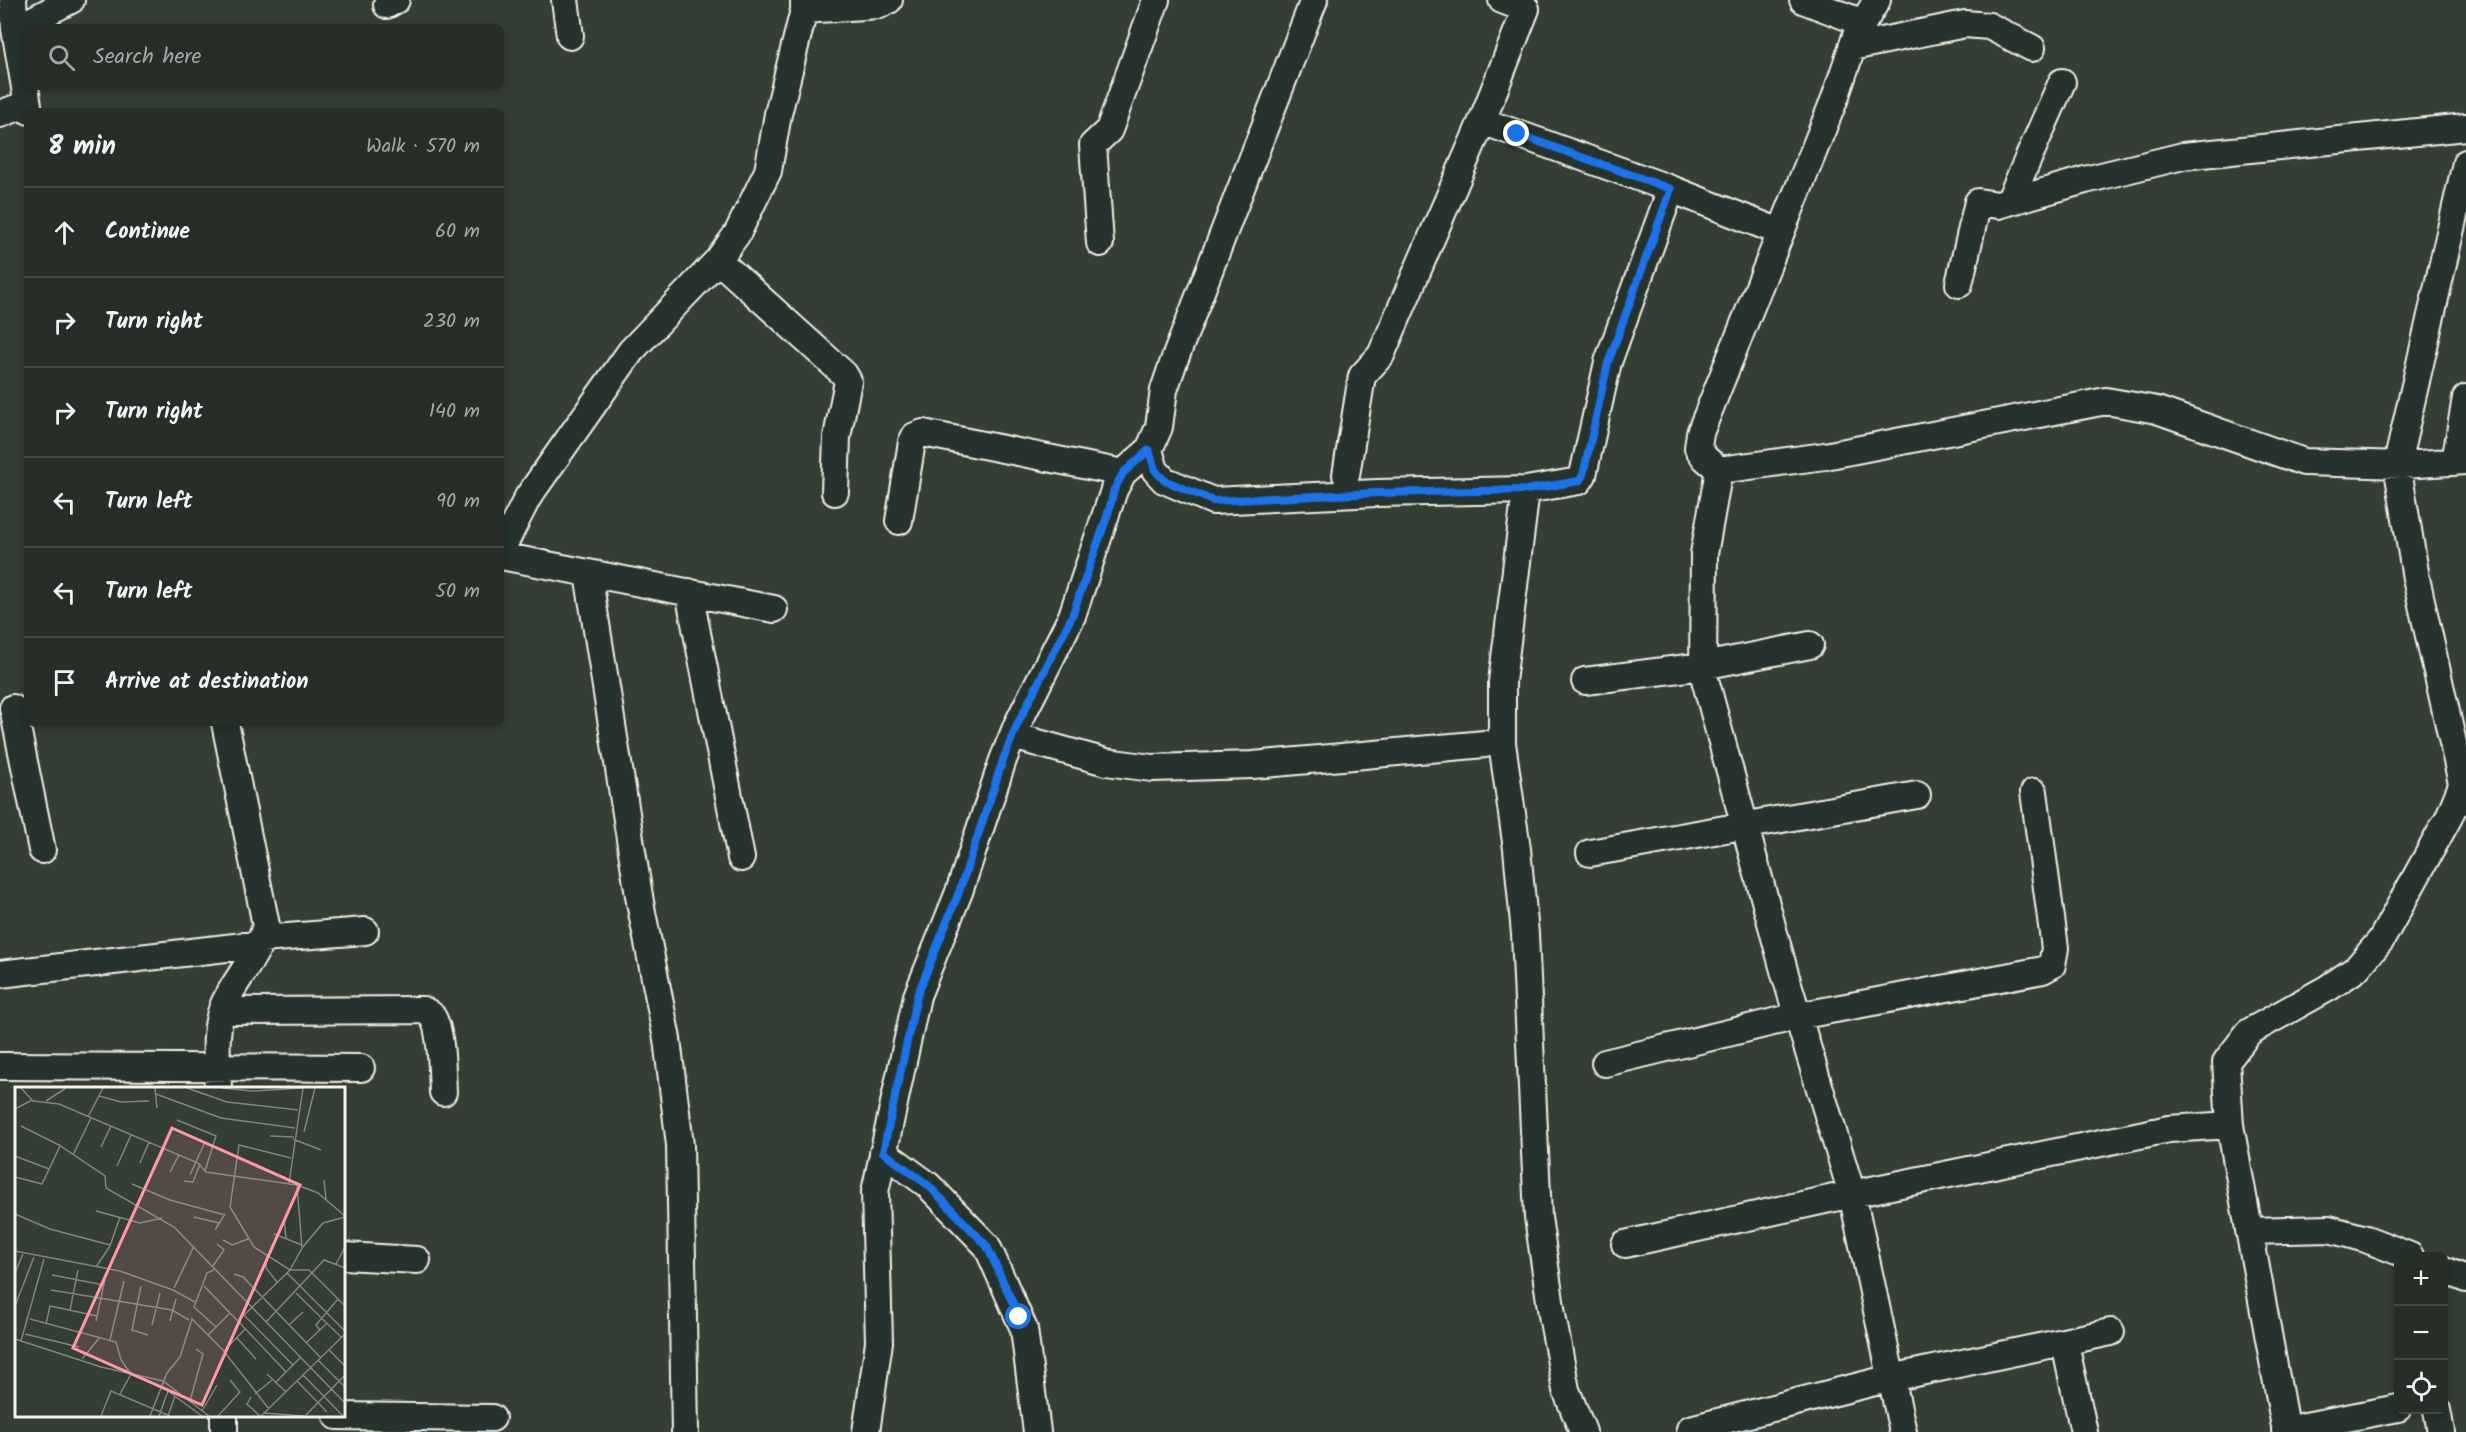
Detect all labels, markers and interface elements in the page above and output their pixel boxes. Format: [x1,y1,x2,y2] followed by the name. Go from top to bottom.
[24,24,504,90] search box
[93,40,201,75] text: Search here
[45,41,78,74] icon: search
[1503,120,1529,146] route end
[48,126,116,168] text: 8 min
[366,131,480,163] text: Walk · 570 m
[105,215,190,250] text: Continue
[48,216,81,249] icon: ahead
[435,216,480,248] text: 60 m
[105,305,203,340] text: Turn right
[48,306,81,339] icon: right
[423,306,480,338] text: 230 m
[105,395,203,430] text: Turn right
[48,396,81,429] icon: right
[429,396,480,428] text: 140 m
[105,485,192,520] text: Turn left
[48,486,81,519] icon: left
[436,486,480,518] text: 90 m
[105,575,192,610] text: Turn left
[48,576,81,609] icon: left
[435,576,480,608] text: 50 m
[105,665,308,700] text: Arrive at destination
[48,666,81,699] icon: arrive
[15,1087,345,1417] inset map
[2394,1252,2448,1414] map controls
[2394,1252,2448,1306] button: +
[1005,1303,1031,1329] route start
[2394,1306,2448,1360] button: −
[2394,1360,2448,1414] button: locate

